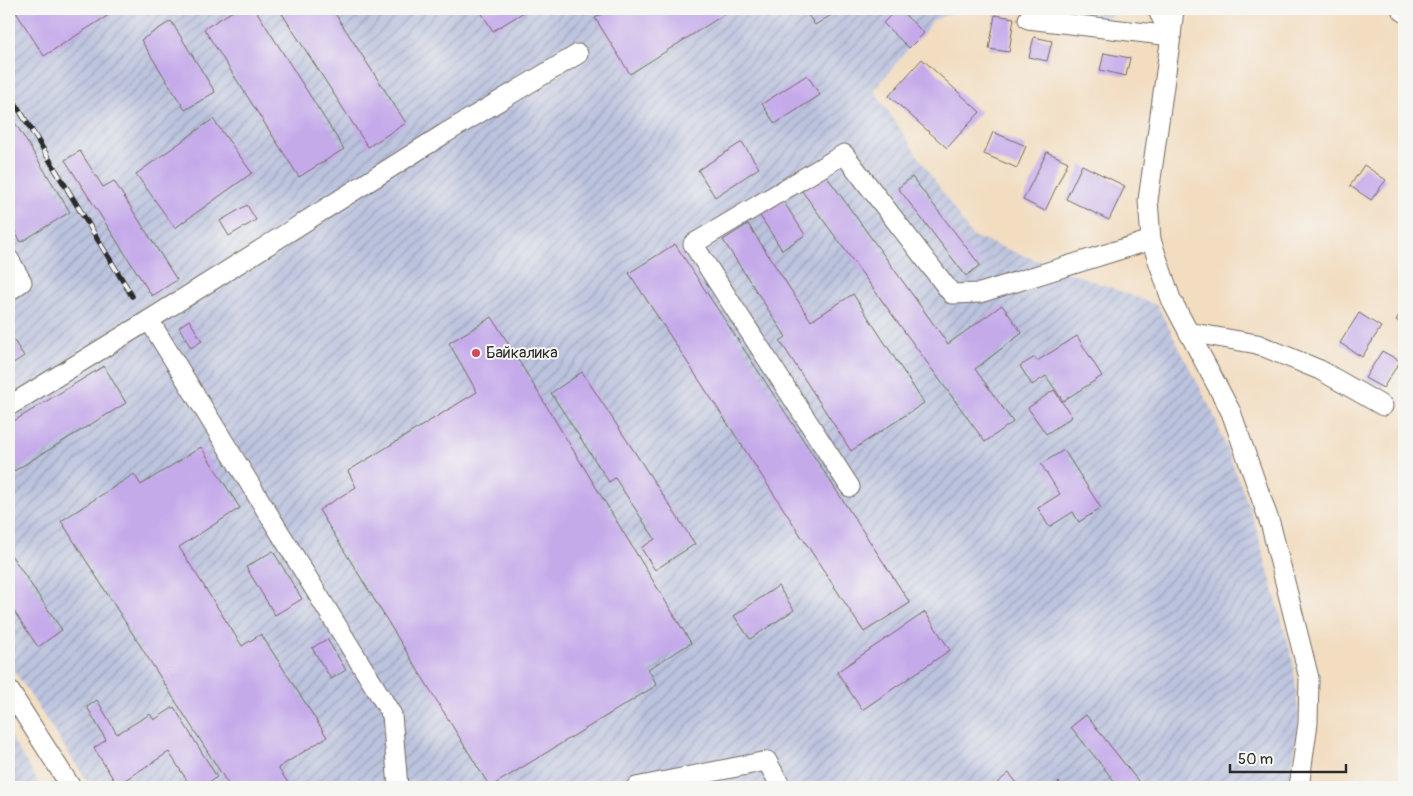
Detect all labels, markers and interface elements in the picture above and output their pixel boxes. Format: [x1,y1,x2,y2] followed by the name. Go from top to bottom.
[486,343,558,363] place label: Байкалика
[470,347,482,359] marker: Байкалика
[1230,741,1347,773] scale bar
[1238,750,1273,769] text: 50 m

